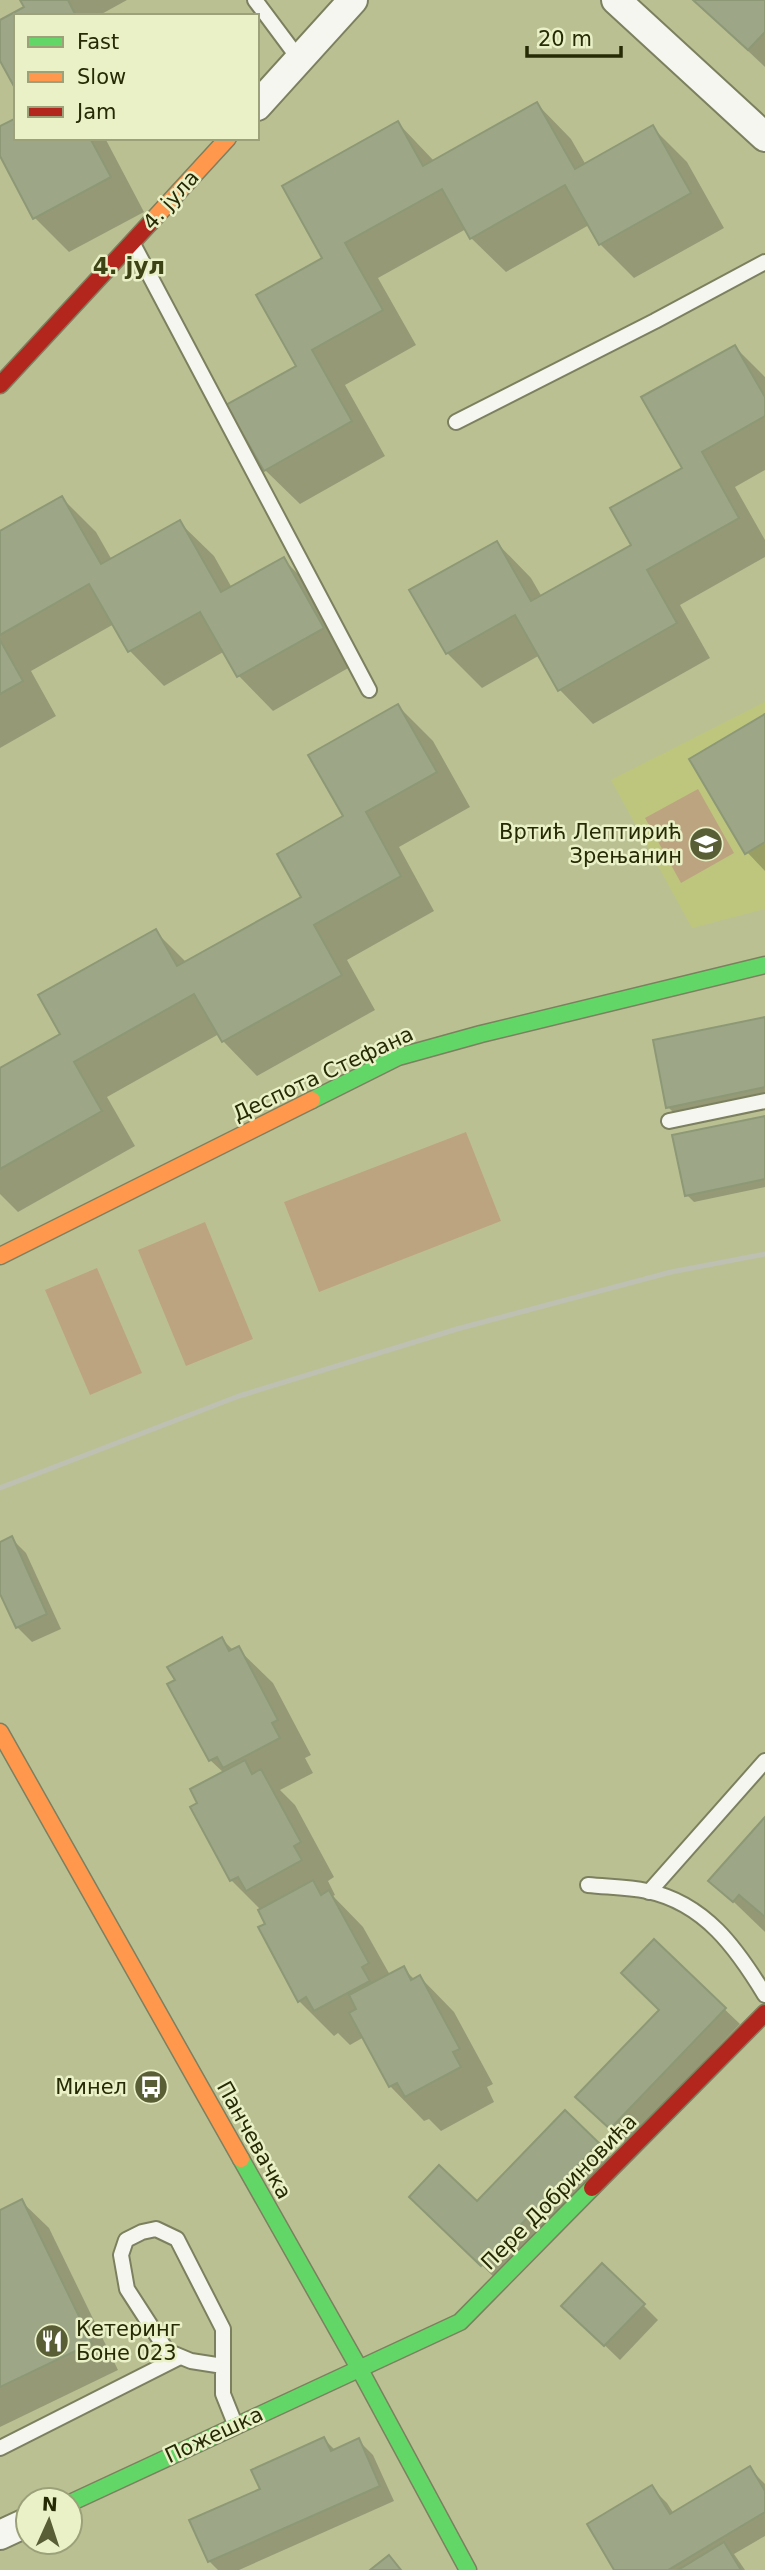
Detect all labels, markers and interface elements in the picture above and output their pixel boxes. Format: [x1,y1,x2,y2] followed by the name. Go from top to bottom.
[14,14,259,140] legend
[527,14,622,58] scale bar
[538,27,592,51] text: 20 m
[77,30,119,54] text: Fast
[77,65,126,89] text: Slow
[75,100,117,124] text: Jam
[138,165,204,235] street label: 4. јула
[93,253,165,279] district label: 4. јул
[499,820,682,868] place label: Вртић Лептирић Зрењанин
[687,825,725,863] school or university icon: Вртић Лептирић Зрењанин
[229,1022,417,1126] street label: Деспота Стефана
[132,2068,170,2106] bus stop icon: Минел
[55,2075,127,2099] place label: Минел
[212,2077,296,2203] street label: Панчевачка
[476,2109,642,2275] street label: Пере Добриновића
[76,2317,181,2365] place label: Кетеринг Боне 023
[33,2322,71,2360] restaurant icon: Кетеринг Боне 023
[161,2402,267,2468] street label: Пожешка
[14,2486,84,2556] north arrow
[41,2493,58,2515] text: N

